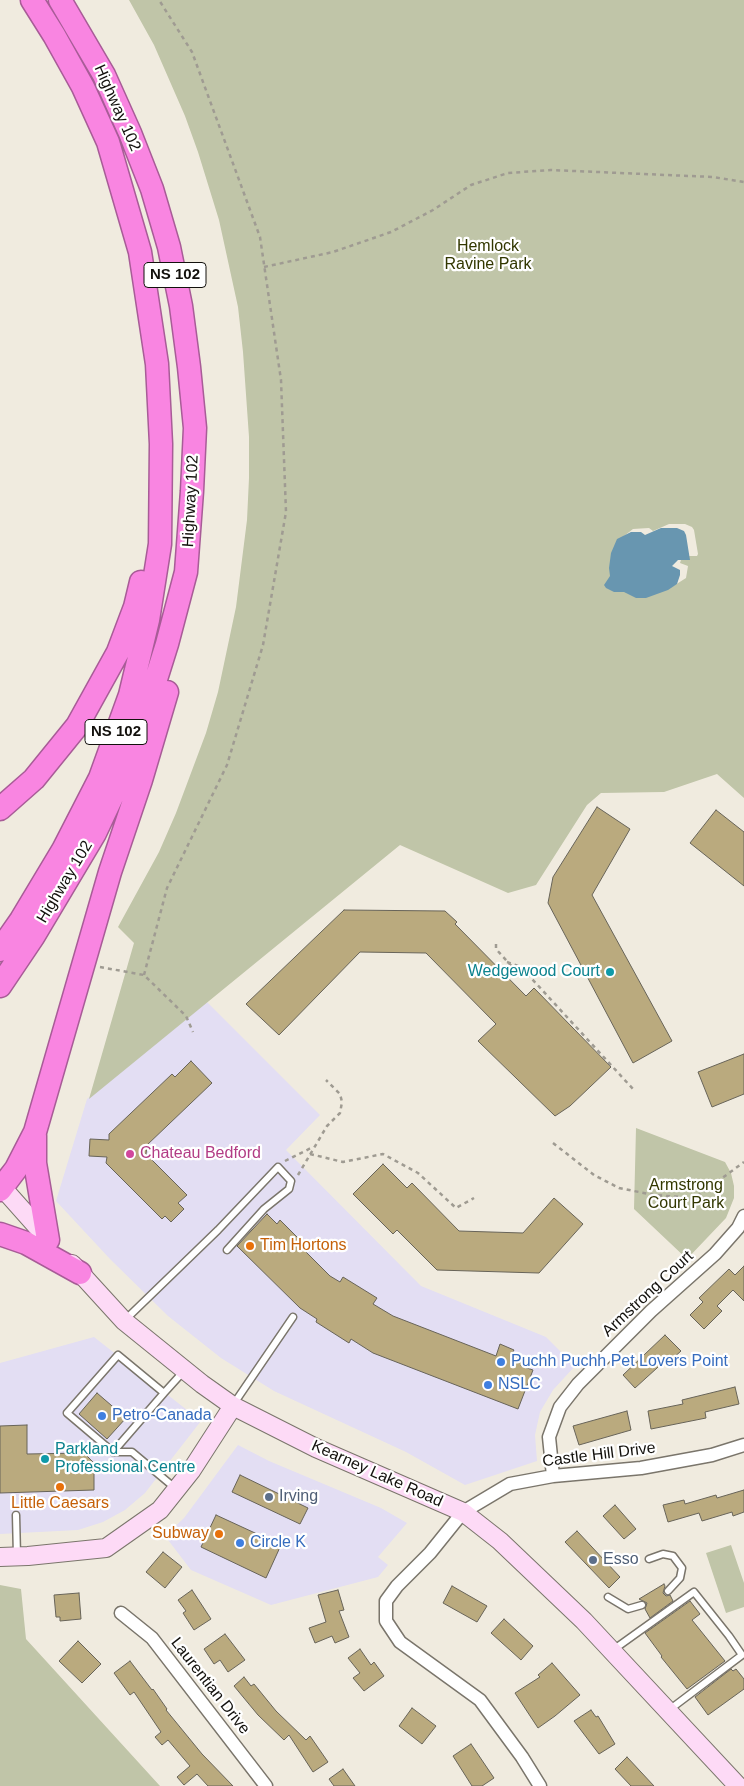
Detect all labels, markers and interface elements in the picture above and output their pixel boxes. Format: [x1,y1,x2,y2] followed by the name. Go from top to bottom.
[89,62,145,154] street label: Highway 102
[444,237,532,275] park label: Hemlock Ravine Park
[144,262,206,288] road number: NS 102
[179,454,203,548] street label: Highway 102
[85,720,147,744] road number: NS 102
[33,837,97,927] street label: Highway 102
[468,962,600,982] place label: Wedgewood Court
[604,966,616,978] marker: Wedgewood Court
[140,1144,261,1164] place label: Chateau Bedford
[124,1148,136,1160] marker: Chateau Bedford
[648,1176,724,1214] park label: Armstrong Court Park
[260,1236,347,1256] place label: Tim Hortons
[244,1240,256,1252] marker: Tim Hortons
[599,1247,697,1341] street label: Armstrong Court
[511,1352,728,1372] place label: Puchh Puchh Pet Lovers Point
[495,1356,507,1368] marker: Puchh Puchh Pet Lovers Point
[498,1375,541,1395] place label: NSLC
[482,1379,494,1391] marker: NSLC
[112,1406,212,1426] place label: Petro-Canada
[96,1410,108,1422] marker: Petro-Canada
[308,1436,446,1512] street label: Kearney Lake Road
[541,1439,657,1471] street label: Castle Hill Drive
[55,1440,196,1478] place label: Parkland Professional Centre
[39,1453,51,1465] marker: Parkland Professional Centre
[54,1481,66,1493] marker: Little Caesars
[279,1487,318,1507] place label: Irving
[263,1491,275,1503] marker: Irving
[11,1494,109,1514] place label: Little Caesars
[152,1524,209,1544] place label: Subway
[213,1528,225,1540] marker: Subway
[250,1533,306,1553] place label: Circle K
[234,1537,246,1549] marker: Circle K
[603,1550,639,1570] place label: Esso
[587,1554,599,1566] marker: Esso
[166,1634,254,1738] street label: Laurentian Drive

